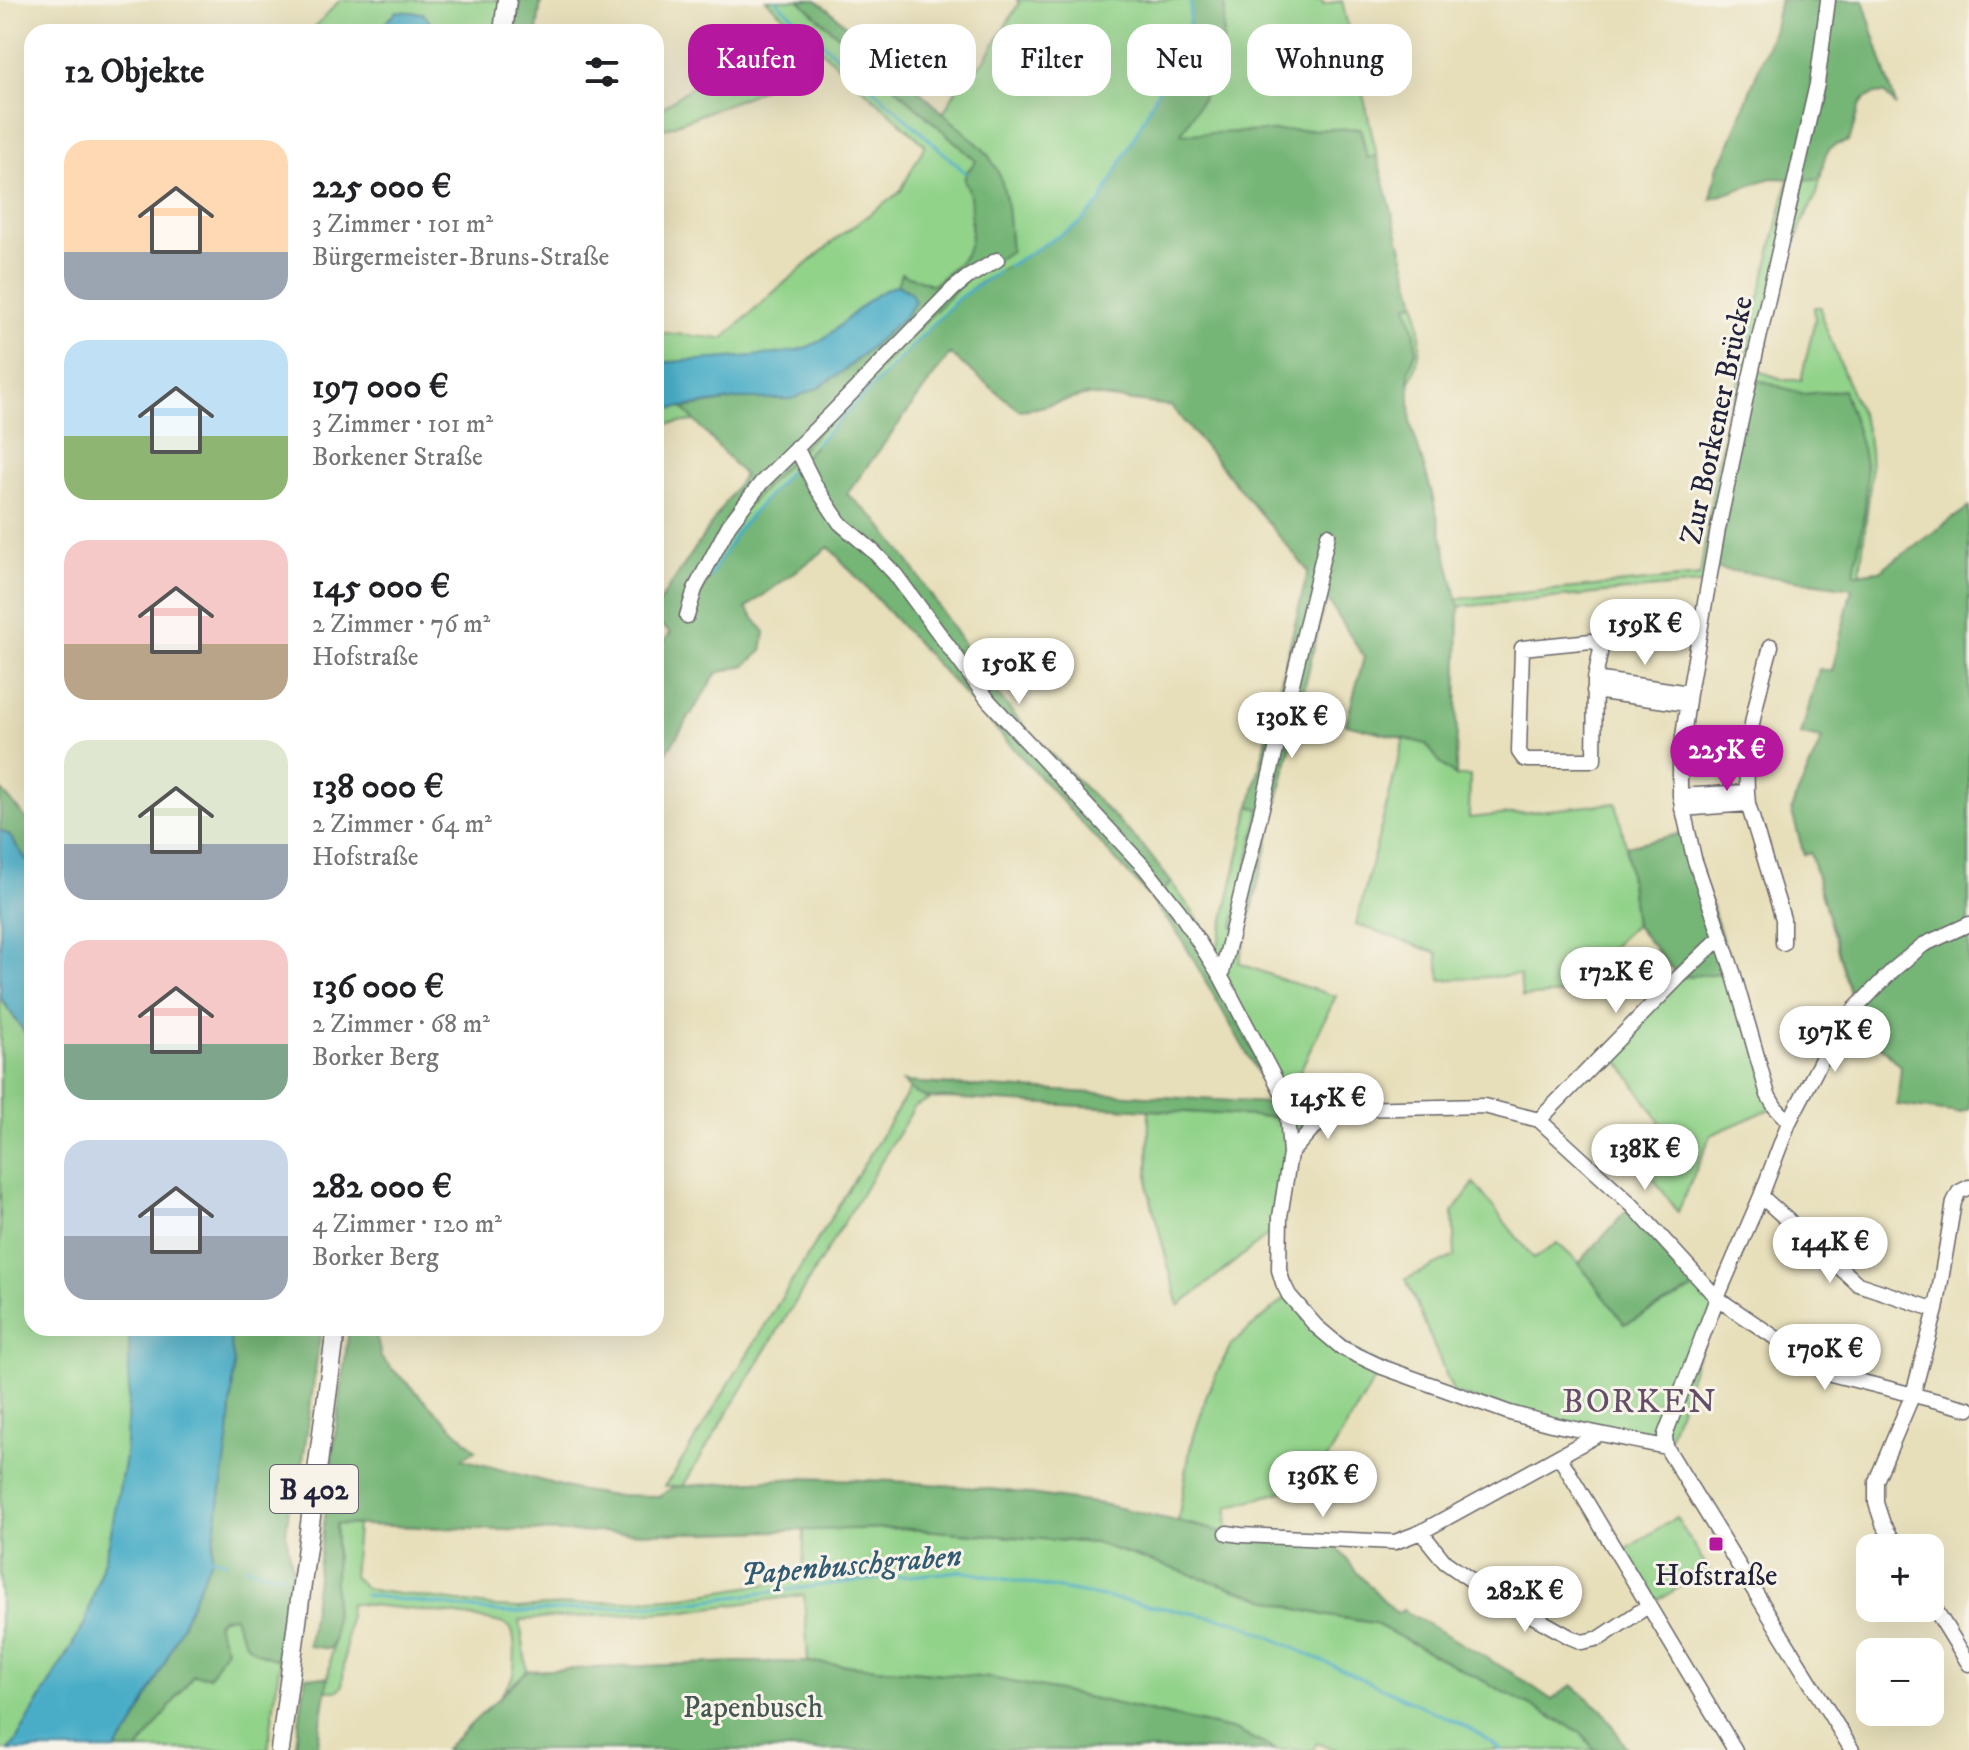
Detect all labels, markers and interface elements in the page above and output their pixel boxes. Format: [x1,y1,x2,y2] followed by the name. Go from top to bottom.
[688,24,824,96] chip: Kaufen
[840,24,976,96] chip: Mieten
[992,24,1111,96] chip: Filter
[1127,24,1231,96] chip: Neu
[1247,24,1412,96] chip: Wohnung
[580,50,624,94] icon: filters
[64,51,204,93] text: 12 Objekte
[312,166,452,208] text: 225 000 €
[128,172,224,268] icon: home
[312,208,493,241] text: 3 Zimmer · 101 m²
[312,241,609,274] text: Bürgermeister-Bruns-Straße
[1673,293,1762,548] street label: Zur Borkener Brücke
[312,366,449,408] text: 197 000 €
[128,372,224,468] icon: home
[312,408,493,441] text: 3 Zimmer · 101 m²
[312,441,483,474] text: Borkener Straße
[312,566,450,608] text: 145 000 €
[128,572,224,668] icon: home
[1580,599,1710,667] pin: 159K €
[312,608,490,641] text: 2 Zimmer · 76 m²
[1608,608,1682,641] text: 159K €
[954,638,1084,706] pin: 150K €
[312,641,419,674] text: Hofstraße
[981,647,1057,680] text: 150K €
[1227,692,1357,760] pin: 130K €
[1256,701,1328,734] text: 130K €
[1662,725,1792,793] pin: 225K €
[1688,734,1766,767] text: 225K €
[312,766,444,808] text: 138 000 €
[128,772,224,868] icon: home
[312,808,492,841] text: 2 Zimmer · 64 m²
[312,841,419,874] text: Hofstraße
[1551,947,1681,1015] pin: 172K €
[1578,956,1654,989] text: 172K €
[312,966,444,1008] text: 136 000 €
[128,972,224,1068] icon: home
[1770,1006,1900,1074] pin: 197K €
[312,1008,490,1041] text: 2 Zimmer · 68 m²
[1797,1015,1873,1048] text: 197K €
[312,1041,439,1074] text: Borker Berg
[1263,1073,1393,1141] pin: 145K €
[1290,1082,1366,1115] text: 145K €
[1580,1124,1710,1192] pin: 138K €
[1609,1133,1681,1166] text: 138K €
[312,1166,452,1208] text: 282 000 €
[128,1172,224,1268] icon: home
[312,1208,502,1241] text: 4 Zimmer · 120 m²
[1765,1217,1895,1285] pin: 144K €
[1791,1226,1869,1259] text: 144K €
[312,1241,439,1274] text: Borker Berg
[1760,1324,1890,1392] pin: 170K €
[1787,1333,1863,1366] text: 170K €
[1562,1381,1718,1423] district label: BORKEN
[1258,1451,1388,1519] pin: 136K €
[1287,1460,1359,1493] text: 136K €
[270,1465,358,1513] road number: B 402
[1856,1534,1944,1726] map controls
[1856,1534,1944,1622] button: +
[1707,1535,1725,1553] marker: Hofstraße
[739,1536,964,1596] water label: Papenbuschgraben
[1655,1558,1777,1595] place label: Hofstraße
[1460,1566,1590,1634] pin: 282K €
[1486,1575,1564,1608] text: 282K €
[1856,1638,1944,1726] button: −
[683,1690,824,1727] park label: Papenbusch

